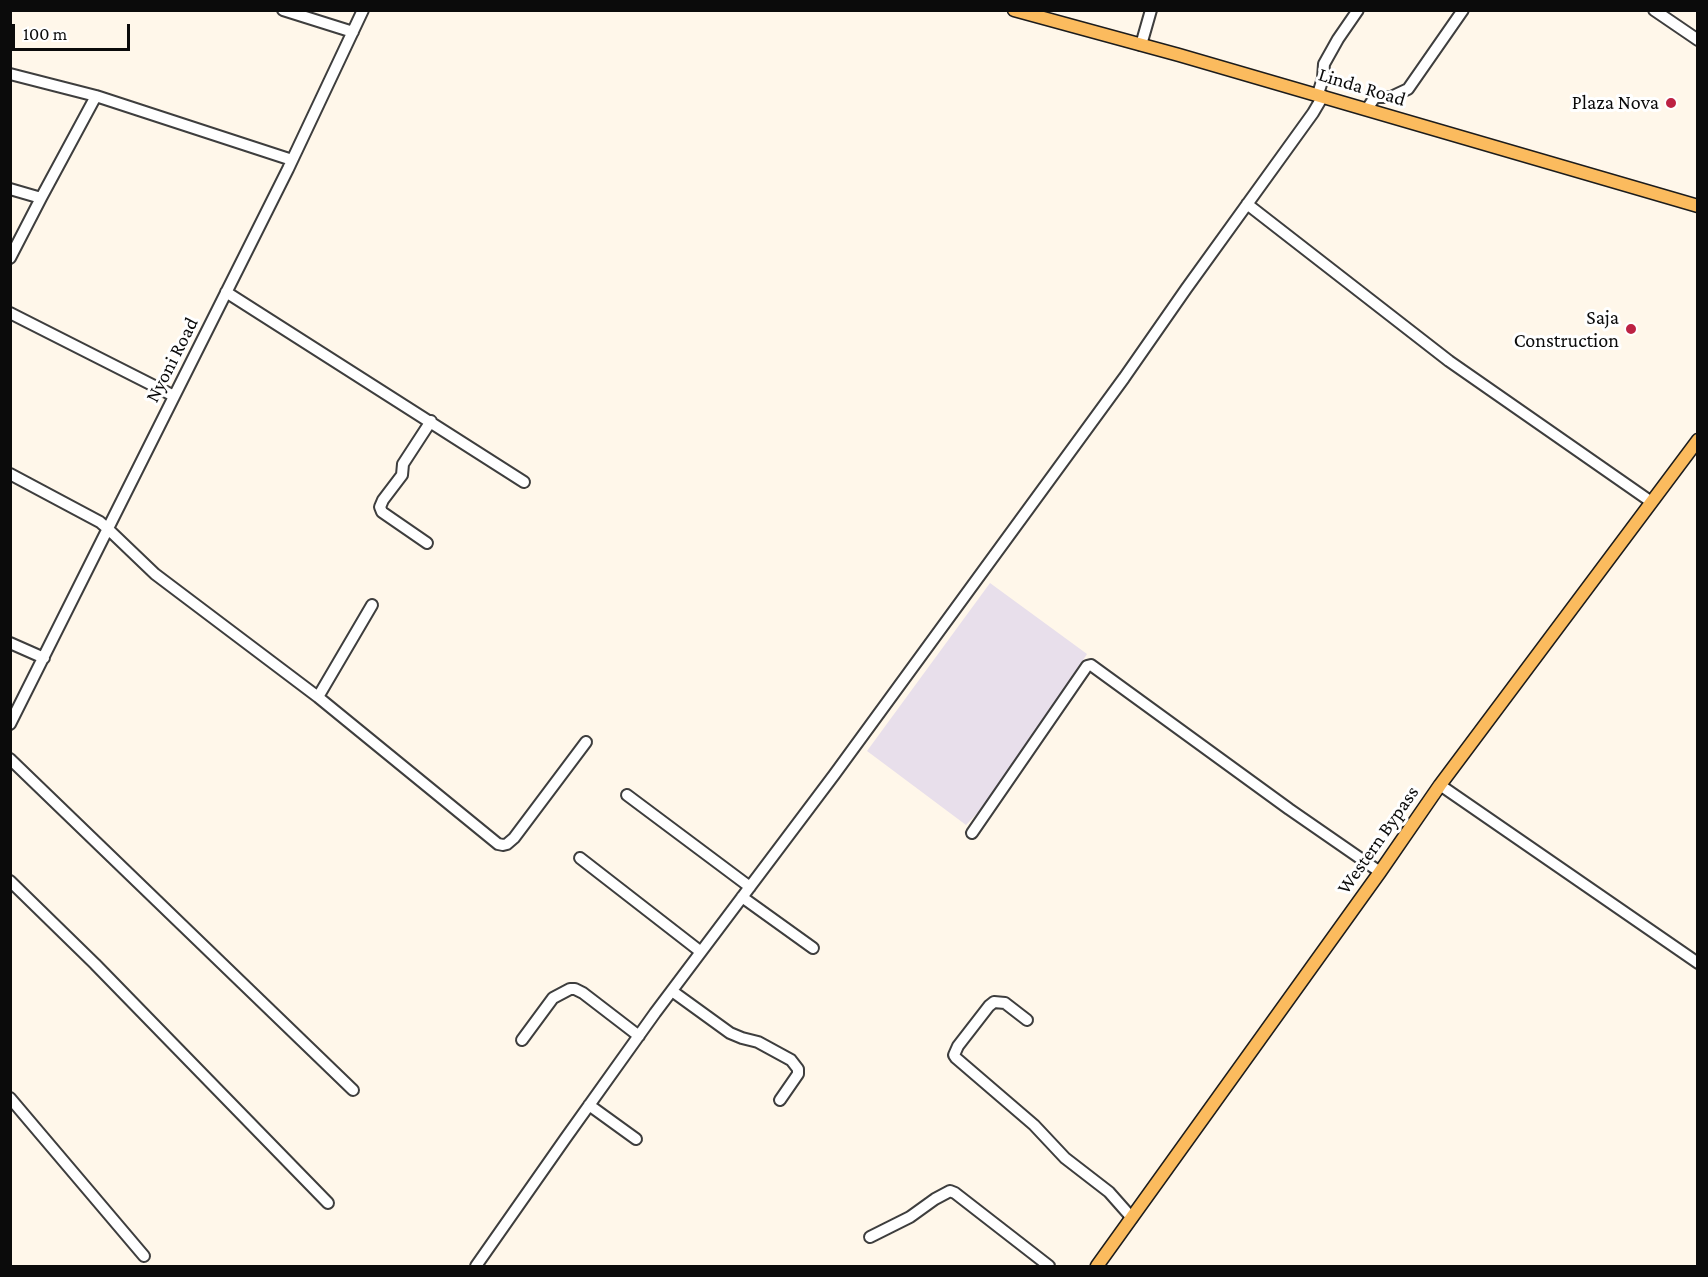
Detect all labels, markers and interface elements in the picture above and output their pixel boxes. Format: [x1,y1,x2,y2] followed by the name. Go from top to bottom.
[15,12,134,50] scale bar
[23,24,67,44] text: 100 m
[1315,62,1409,112] street label: Linda Road
[1572,91,1659,115] place label: Plaza Nova
[1664,96,1678,110] marker: Plaza Nova
[1514,306,1619,353] place label: Saja Construction
[140,313,204,407] street label: Nyoni Road
[1624,322,1638,336] marker: Saja Construction
[1332,781,1424,899] street label: Western Bypass

